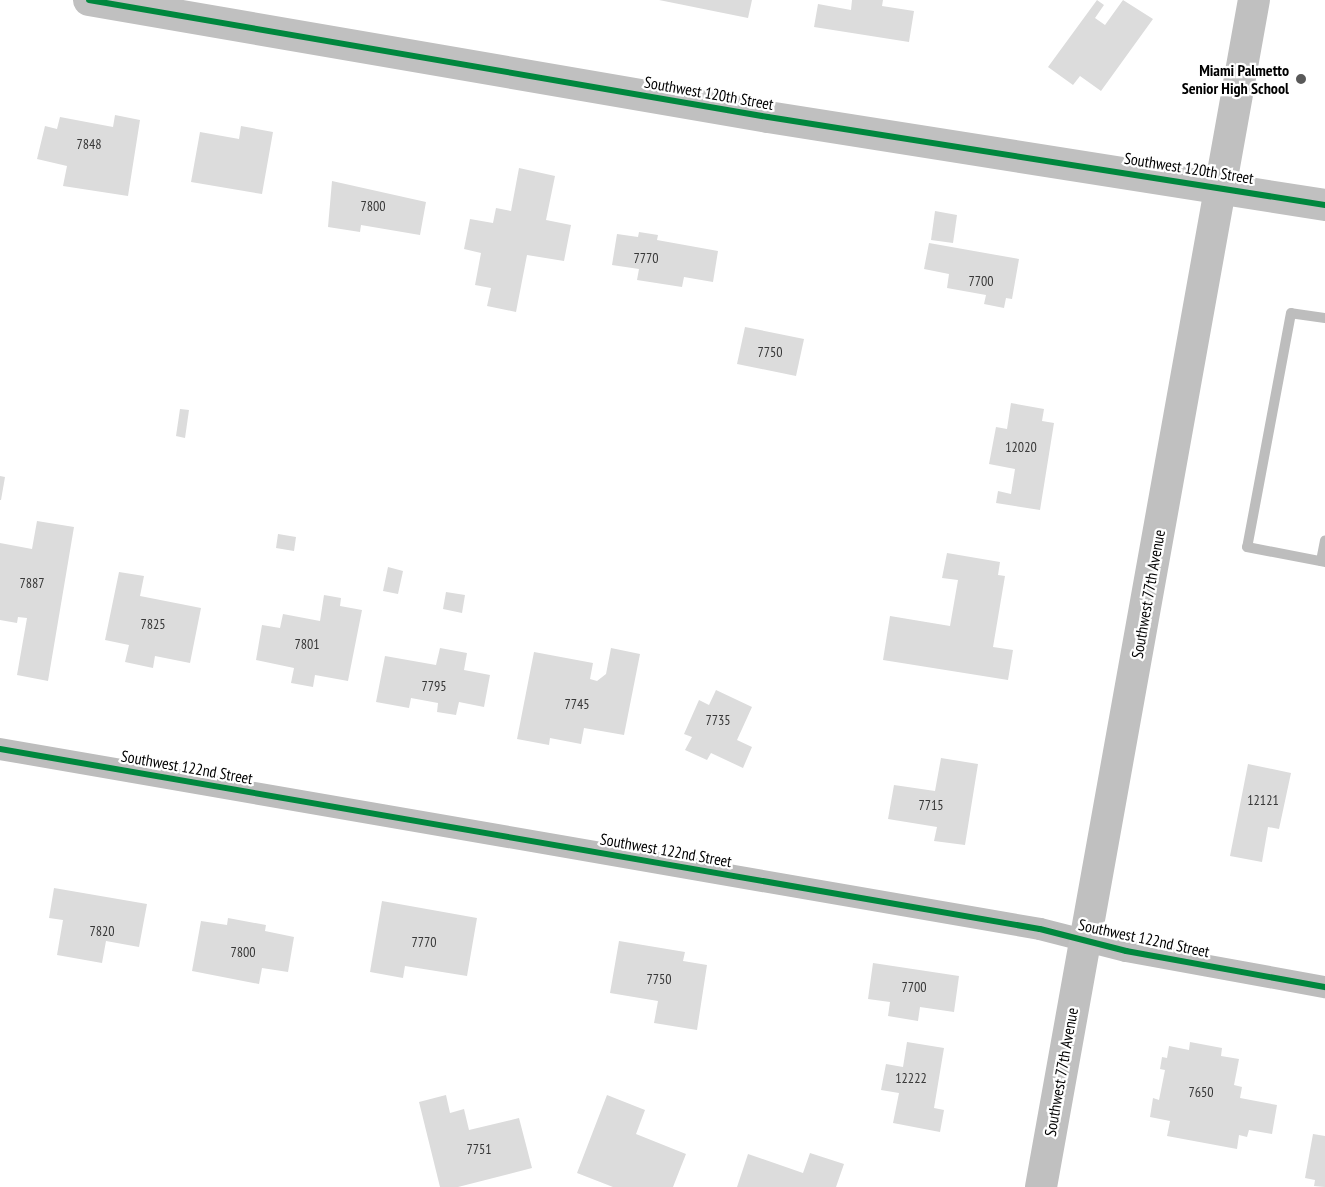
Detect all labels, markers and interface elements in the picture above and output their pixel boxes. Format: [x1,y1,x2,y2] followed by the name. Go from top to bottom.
[1182,60,1289,98] place label: Miami Palmetto Senior High School
[643,72,775,114] street label: Southwest 120th Street
[1294,72,1308,86] marker: Miami Palmetto Senior High School
[76,136,102,152] house number: 7848
[1123,148,1255,188] street label: Southwest 120th Street
[360,198,386,214] house number: 7800
[633,250,659,266] house number: 7770
[968,273,994,289] house number: 7700
[757,344,783,360] house number: 7750
[1005,439,1037,455] house number: 12020
[1127,528,1169,660] street label: Southwest 77th Avenue
[19,575,45,591] house number: 7887
[140,616,166,632] house number: 7825
[294,636,320,652] house number: 7801
[421,678,447,694] house number: 7795
[564,696,590,712] house number: 7745
[705,712,731,728] house number: 7735
[120,746,254,788] street label: Southwest 122nd Street
[1247,792,1279,808] house number: 12121
[918,797,944,813] house number: 7715
[599,829,733,871] street label: Southwest 122nd Street
[1077,915,1211,961] street label: Southwest 122nd Street
[89,923,115,939] house number: 7820
[411,934,437,950] house number: 7770
[230,944,256,960] house number: 7800
[646,971,672,987] house number: 7750
[901,979,927,995] house number: 7700
[1040,1006,1082,1138] street label: Southwest 77th Avenue
[895,1070,927,1086] house number: 12222
[1188,1084,1214,1100] house number: 7650
[466,1141,492,1157] house number: 7751

